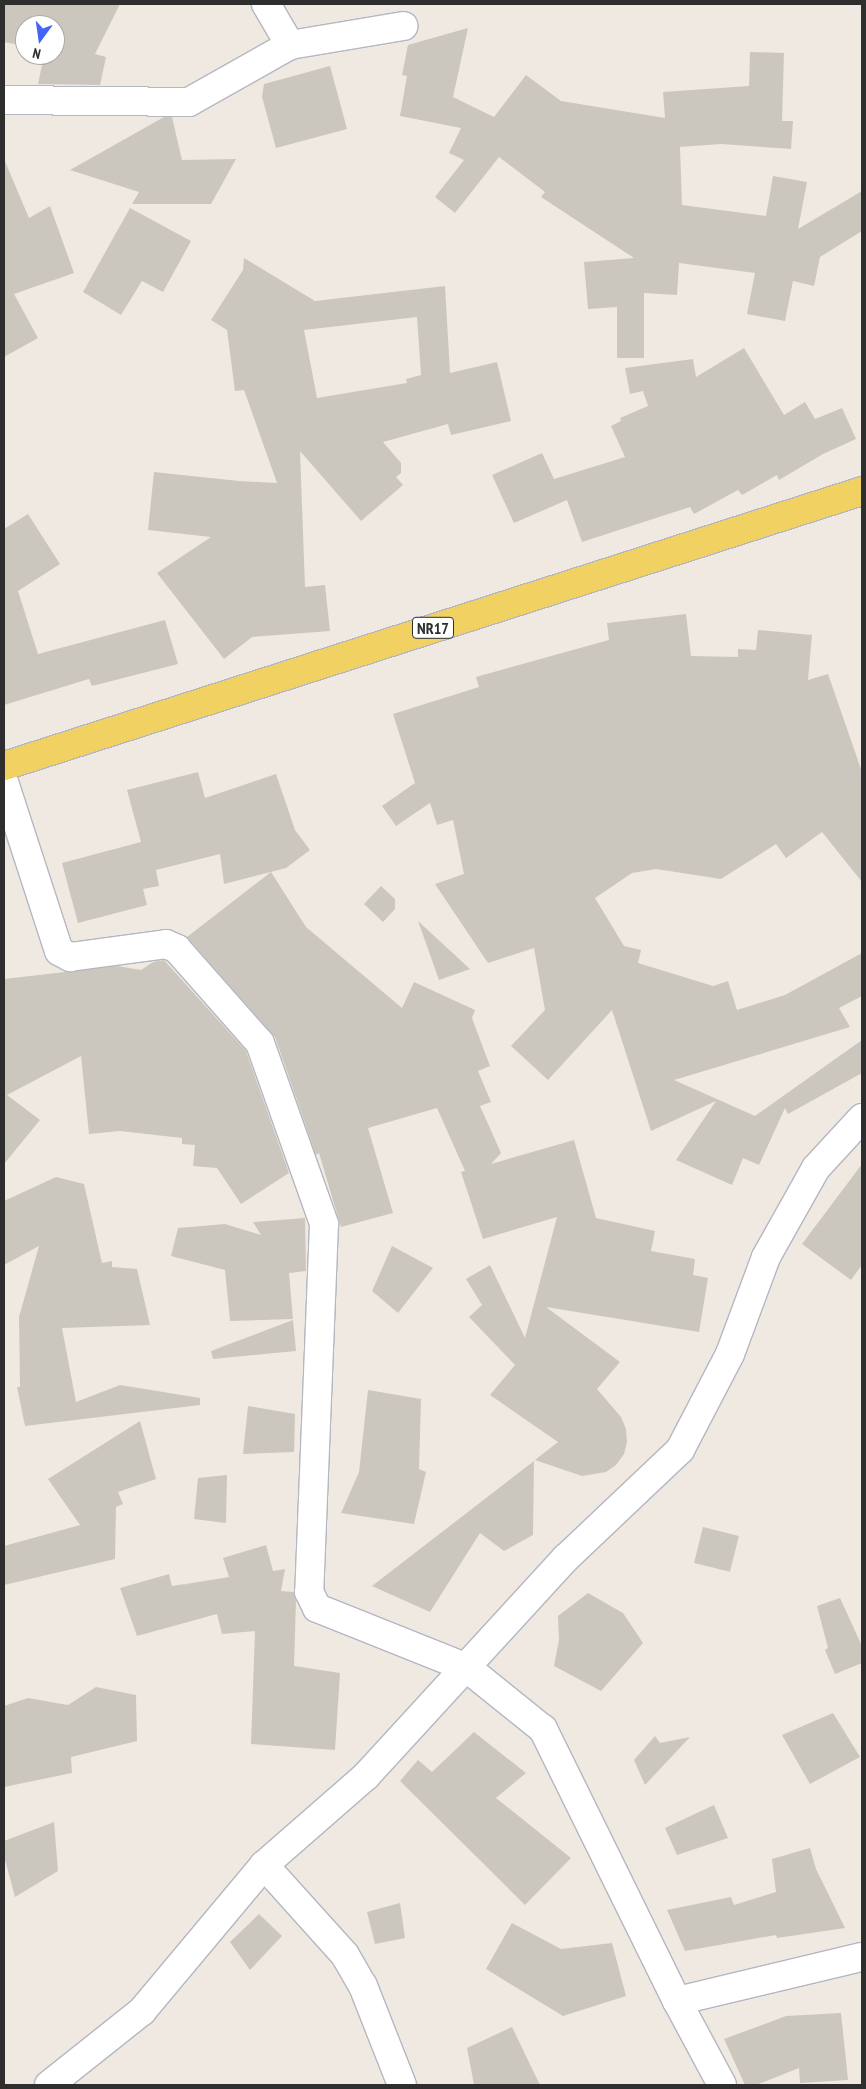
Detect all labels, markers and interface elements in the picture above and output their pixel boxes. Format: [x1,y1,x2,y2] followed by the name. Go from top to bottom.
[15,15,65,65] north arrow
[31,44,42,63] text: N
[412,614,454,641] road number: NR17

